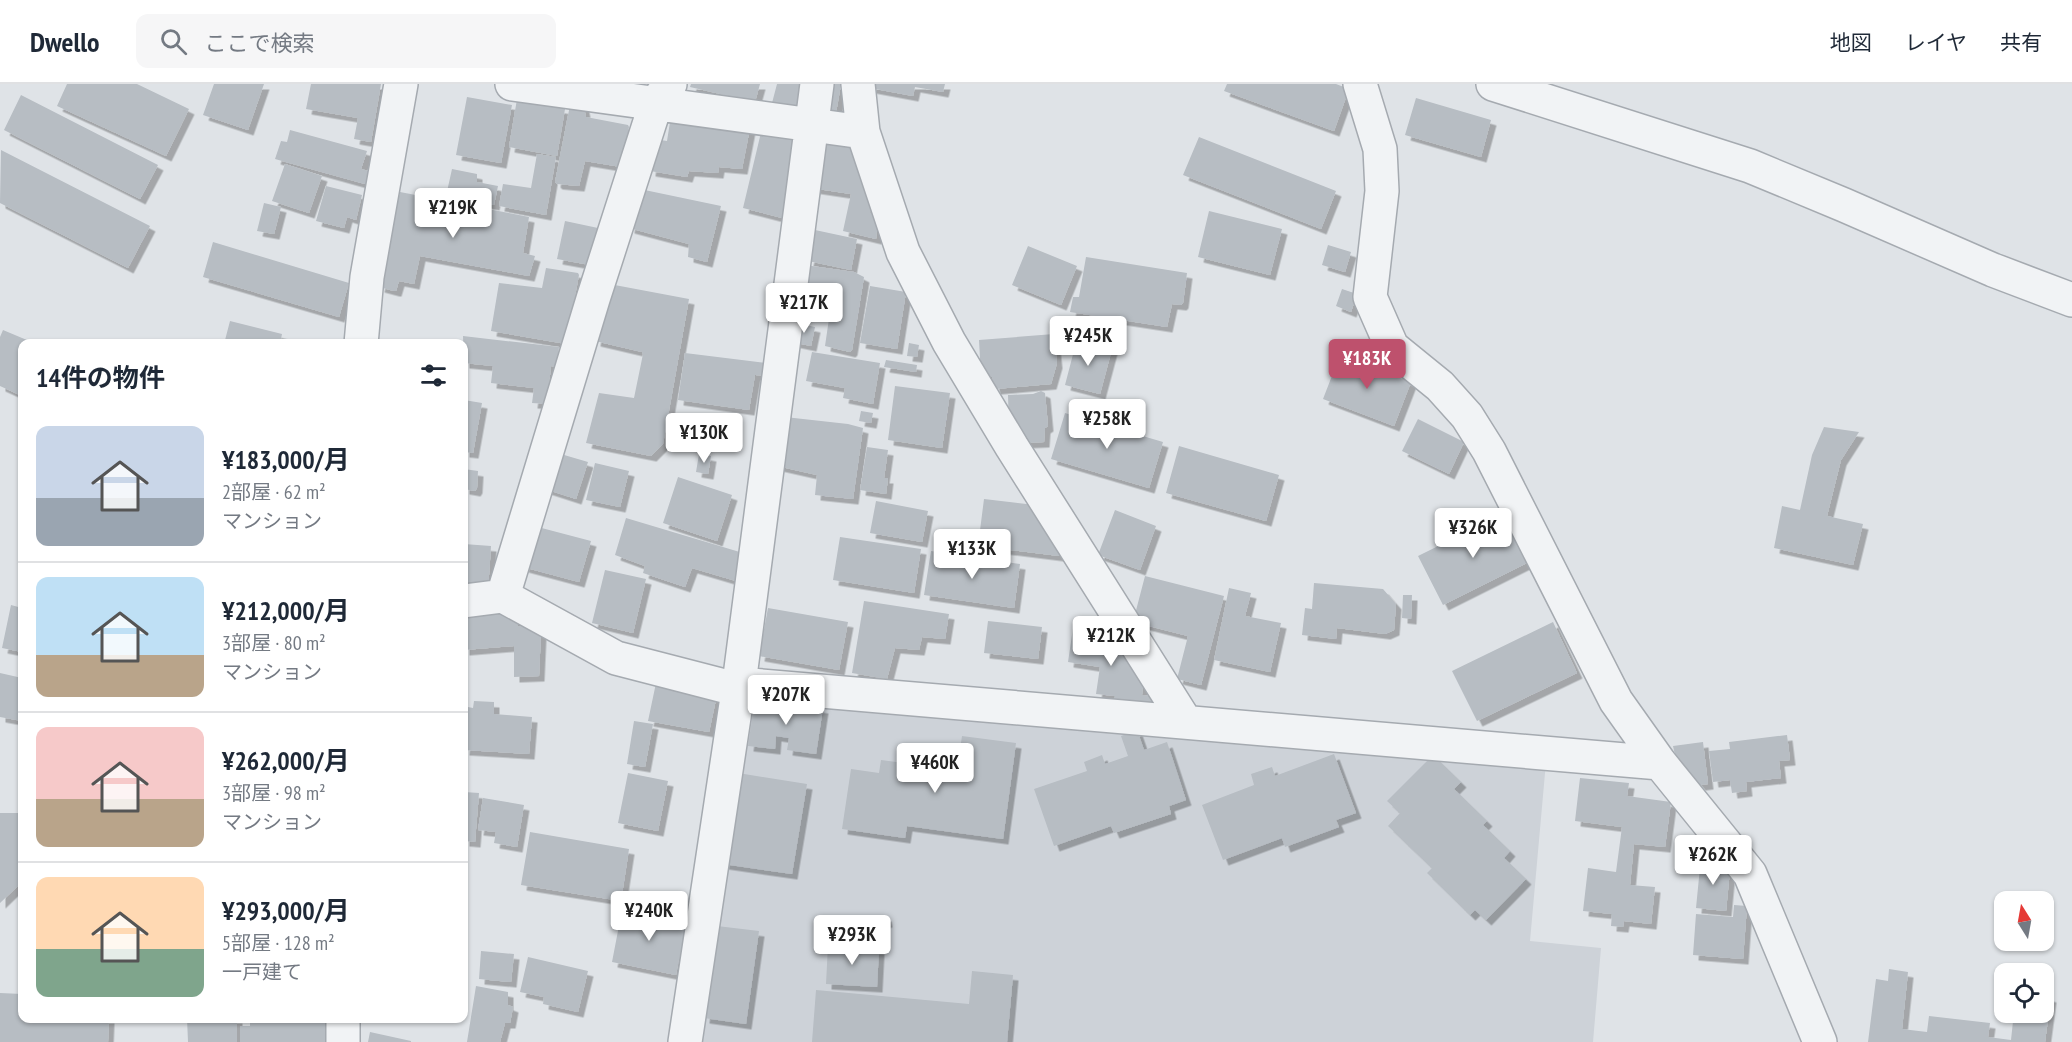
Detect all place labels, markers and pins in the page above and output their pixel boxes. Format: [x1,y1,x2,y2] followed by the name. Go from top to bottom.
[411,188,495,239] pin: ¥219K
[762,283,846,334] pin: ¥217K
[1046,316,1130,367] pin: ¥245K
[1325,339,1409,390] pin: ¥183K
[1065,399,1149,450] pin: ¥258K
[662,413,746,464] pin: ¥130K
[1431,508,1515,559] pin: ¥326K
[930,529,1014,580] pin: ¥133K
[1069,616,1153,667] pin: ¥212K
[744,675,828,726] pin: ¥207K
[893,743,977,794] pin: ¥460K
[1671,835,1755,886] pin: ¥262K
[607,891,691,942] pin: ¥240K
[810,915,894,966] pin: ¥293K

